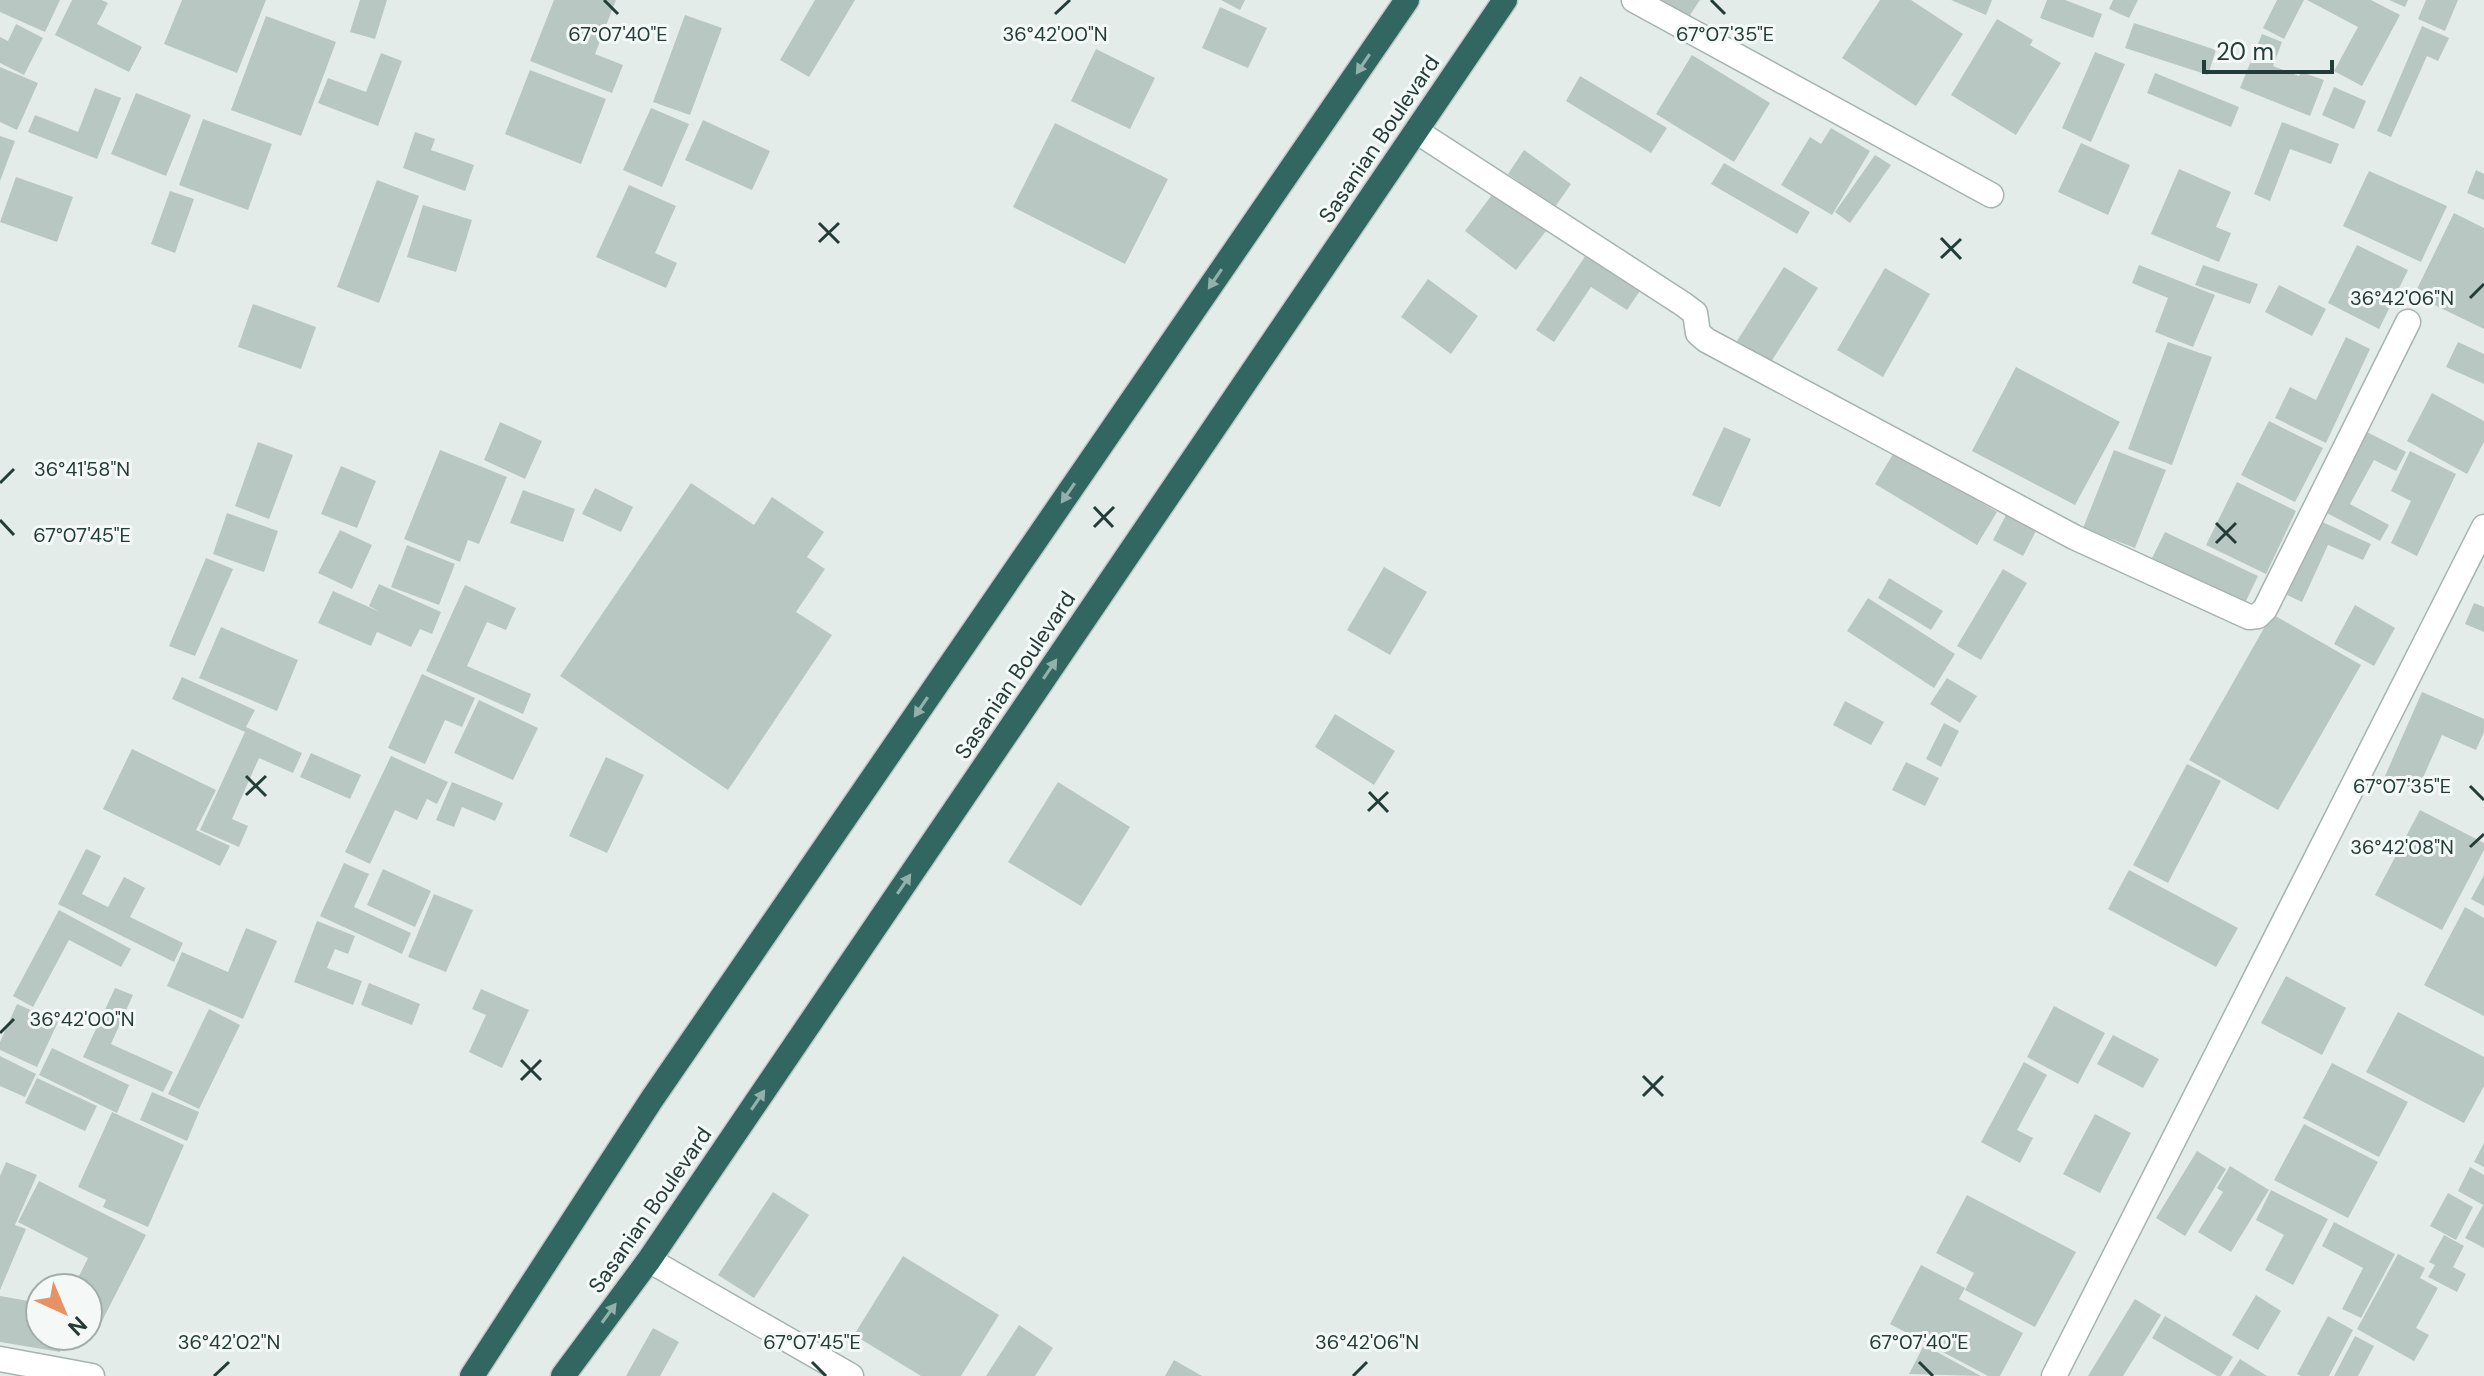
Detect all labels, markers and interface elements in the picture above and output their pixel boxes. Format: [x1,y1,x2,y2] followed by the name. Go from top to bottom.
[568,21,668,47] text: 67°07'40"E
[1002,21,1108,47] text: 36°42'00"N
[1676,21,1774,47] text: 67°07'35"E
[2204,24,2332,74] scale bar
[2216,36,2274,67] text: 20 m
[1312,49,1446,229] street label: Sasanian Boulevard
[1355,54,1370,75] one-way arrow
[1208,268,1223,289] one-way arrow
[2350,285,2454,311] text: 36°42'06"N
[34,456,130,482] text: 36°41'58"N
[1061,482,1076,504] one-way arrow
[33,522,131,548] text: 67°07'45"E
[948,585,1082,765] street label: Sasanian Boulevard
[1042,659,1057,680] one-way arrow
[914,697,929,718] one-way arrow
[2353,773,2451,799] text: 67°07'35"E
[2350,834,2454,860] text: 36°42'08"N
[896,874,911,895] one-way arrow
[29,1006,135,1032] text: 36°42'00"N
[750,1089,765,1110] one-way arrow
[582,1121,718,1299] street label: Sasanian Boulevard
[24,1272,104,1352] north arrow
[601,1303,617,1323] one-way arrow
[62,1310,93,1342] text: N
[178,1329,280,1355] text: 36°42'02"N
[763,1329,861,1355] text: 67°07'45"E
[1315,1329,1419,1355] text: 36°42'06"N
[1869,1329,1969,1355] text: 67°07'40"E

